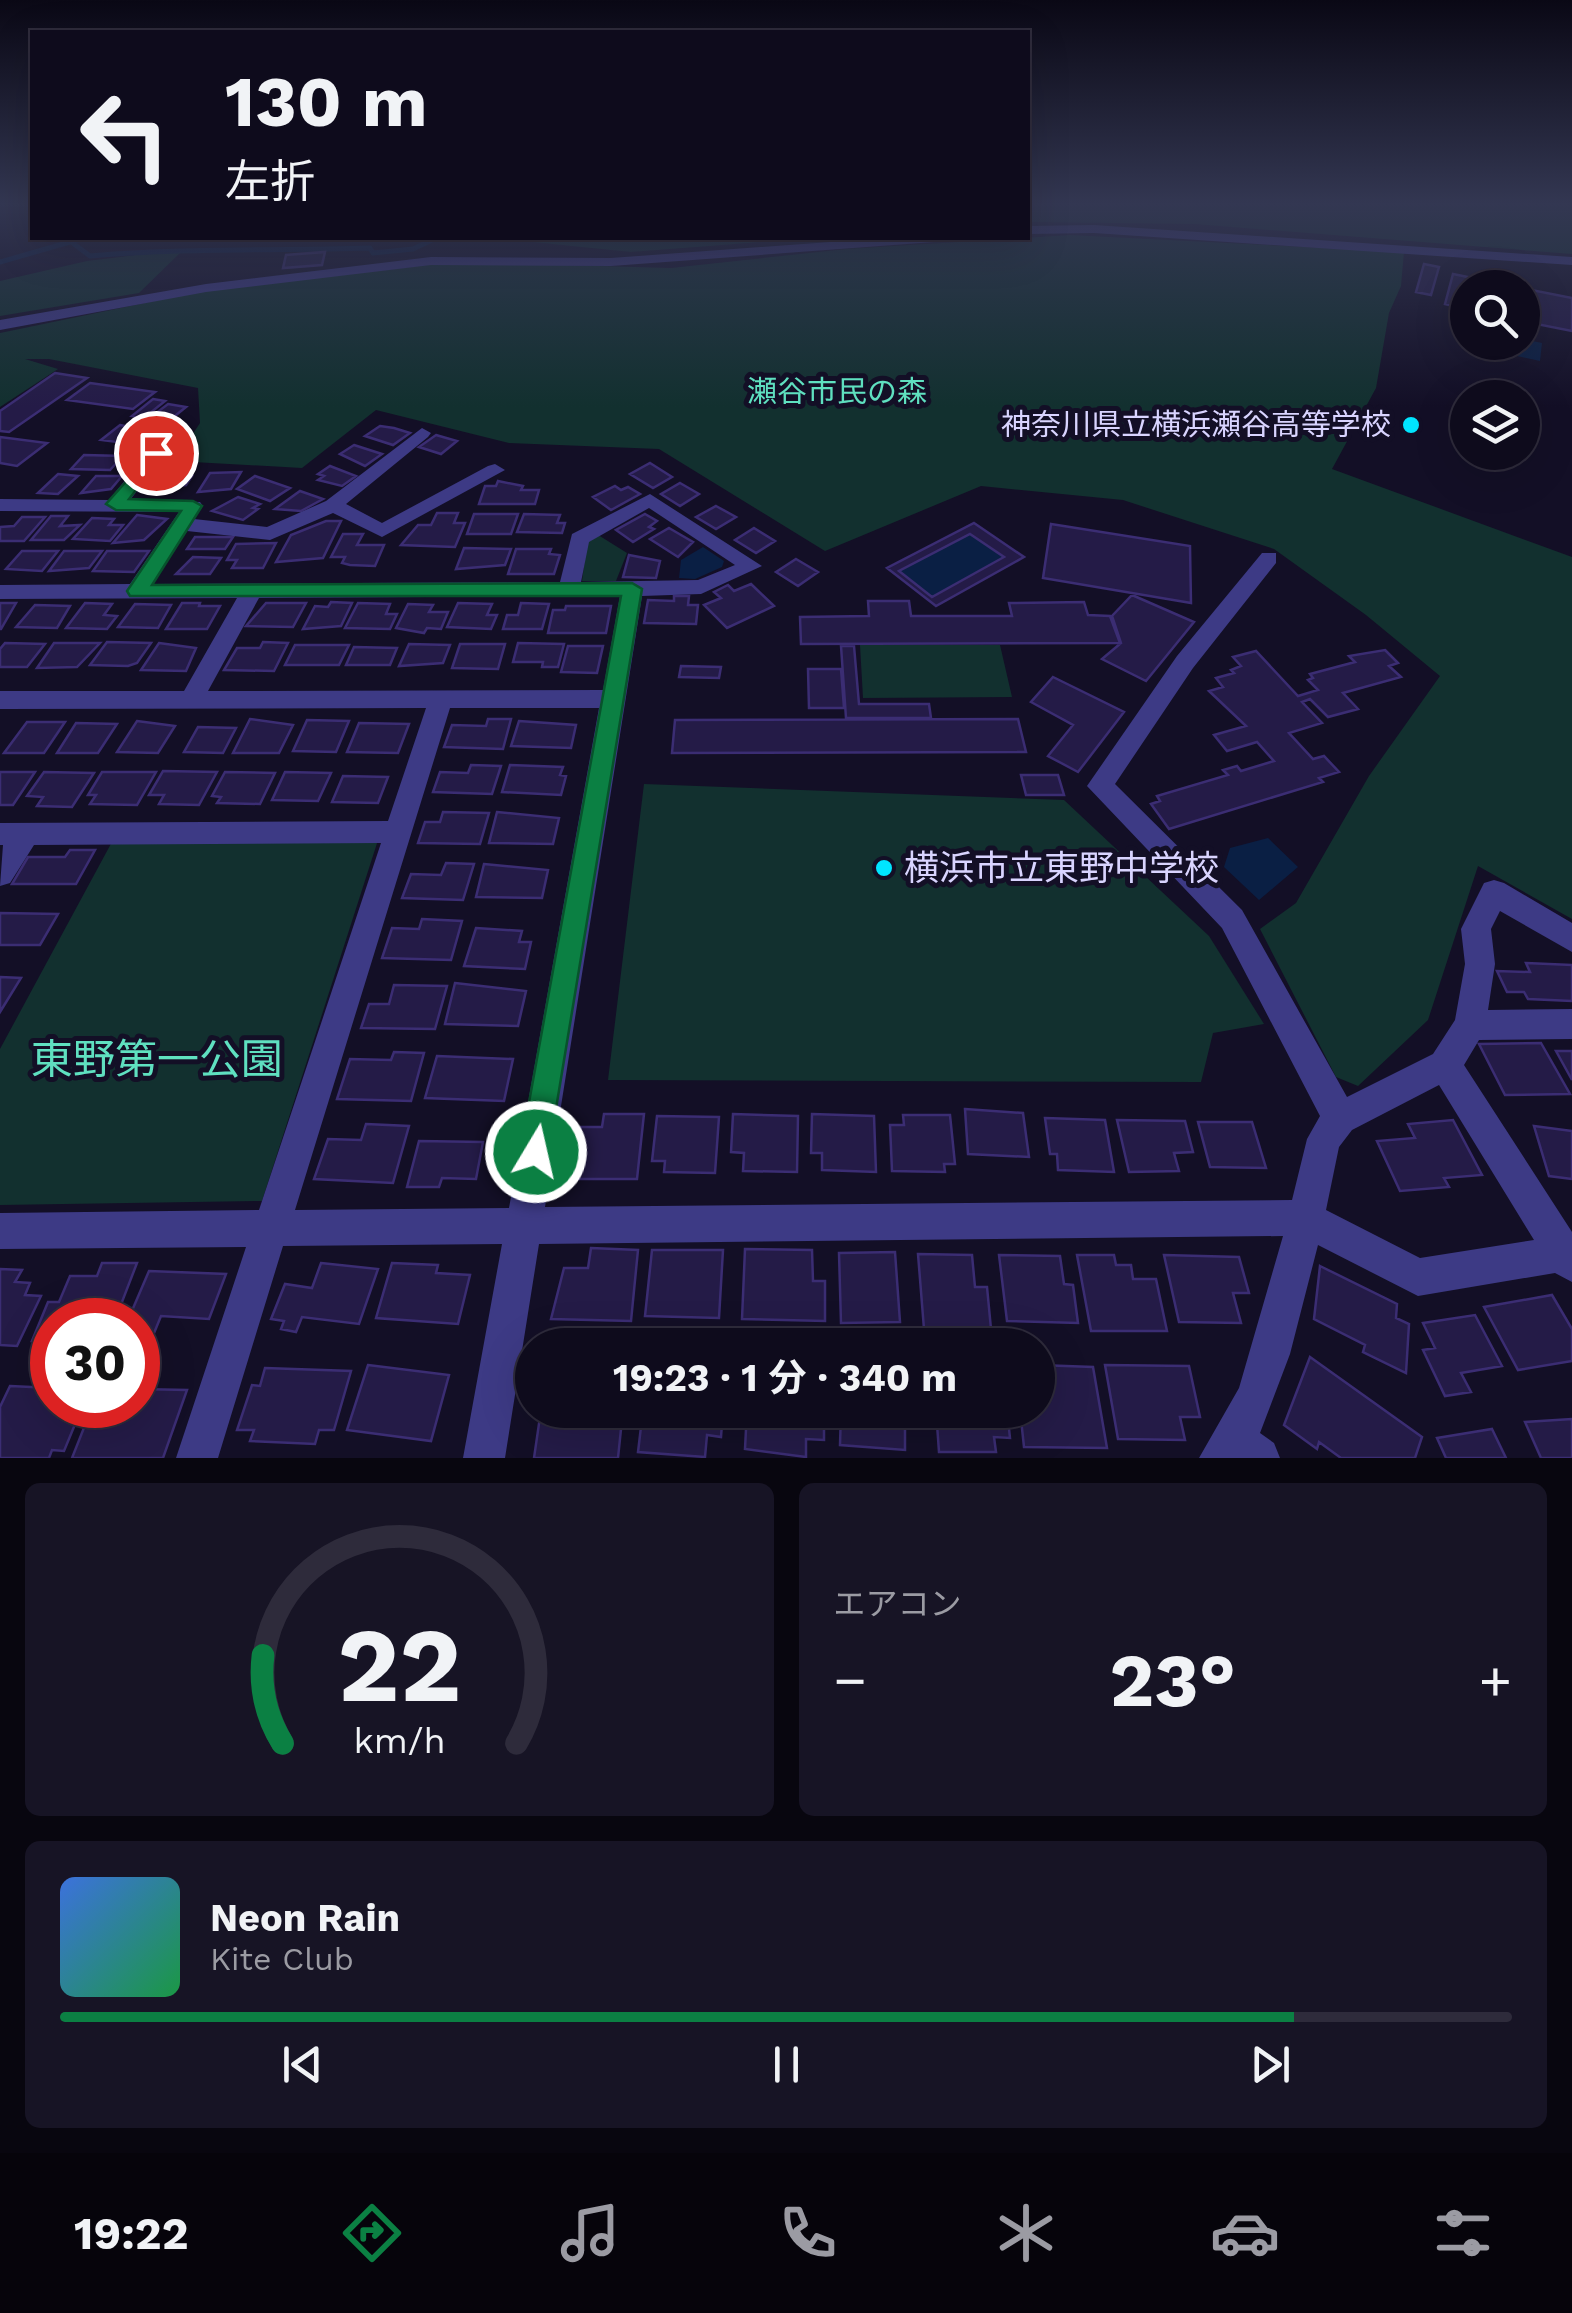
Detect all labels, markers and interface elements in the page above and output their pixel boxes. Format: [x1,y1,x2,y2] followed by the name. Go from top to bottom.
[225,61,428,143] text: 130 m
[60,70,190,200] icon: left
[225,155,315,208] text: 左折
[1450,270,1540,470] map controls
[1450,270,1540,360] button: search
[747,374,927,409] park label: 瀬谷市民の森
[1450,380,1540,470] button: layers
[1001,407,1391,442] place label: 神奈川県立横浜瀬谷高等学校
[114,411,199,496] pin
[1400,414,1422,436] marker: 神奈川県立横浜瀬谷高等学校
[129,426,184,481] icon: arrive
[904,847,1219,889] place label: 横浜市立東野中学校
[873,857,895,879] marker: 横浜市立東野中学校
[31,1035,283,1084] park label: 東野第一公園
[484,1100,588,1204] position arrow
[30,1298,160,1428] speed limit sign: 30
[613,1356,957,1400] text: 19:23 · 1 分 · 340 m
[834,1585,962,1623] text: エアコン
[337,1604,461,1726] text: 22
[1110,1636,1236,1724] text: 23°
[834,1648,867,1712] text: −
[1479,1648,1512,1712] text: +
[353,1720,445,1762] text: km/h
[210,1896,400,1940] text: Neon Rain
[210,1940,354,1978] text: Kite Club
[275,2037,330,2092] icon: previous
[759,2037,814,2092] icon: pause
[1243,2037,1298,2092] icon: next
[337,2198,407,2268] icon: directions
[555,2198,625,2268] icon: music
[773,2198,843,2268] icon: phone
[991,2198,1061,2268] icon: climate
[1210,2198,1280,2268] icon: car
[1428,2198,1498,2268] icon: filters
[74,2207,188,2260] text: 19:22

